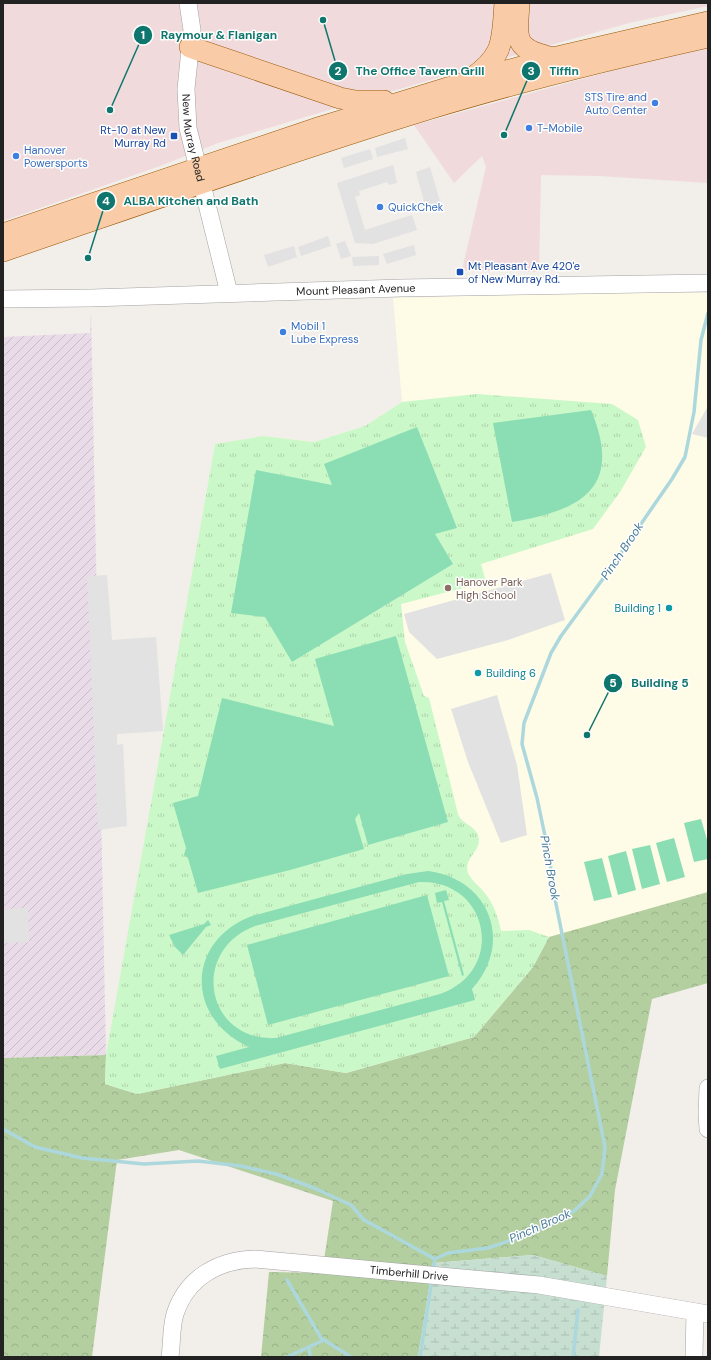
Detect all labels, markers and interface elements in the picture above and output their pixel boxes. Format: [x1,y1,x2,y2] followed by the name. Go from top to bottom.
[133,23,285,47] callout: Raymour & Flanigan
[141,27,145,43] text: 1
[161,27,277,43] text: Raymour & Flanigan
[328,59,493,83] callout: The Office Tavern Grill
[521,59,587,83] callout: Tiffin
[335,63,342,79] text: 2
[356,63,484,79] text: The Office Tavern Grill
[527,63,535,79] text: 3
[549,63,579,79] text: Tiffin
[584,90,647,117] place label: STS Tire and Auto Center
[179,93,208,183] street label: New Murray Road
[650,98,660,108] marker: STS Tire and Auto Center
[537,121,583,135] place label: T-Mobile
[100,123,167,150] place label: Rt-10 at New Murray Rd
[524,123,534,133] marker: T-Mobile
[169,131,179,141] marker: Rt-10 at New Murray Rd
[24,143,88,170] place label: Hanover Powersports
[11,151,21,161] marker: Hanover Powersports
[96,189,267,213] callout: ALBA Kitchen and Bath
[102,193,110,209] text: 4
[124,193,258,209] text: ALBA Kitchen and Bath
[388,200,444,214] place label: QuickChek
[375,202,385,212] marker: QuickChek
[468,259,580,286] place label: Mt Pleasant Ave 420'e of New Murray Rd.
[455,267,465,277] marker: Mt Pleasant Ave 420'e of New Murray Rd.
[296,281,416,298] street label: Mount Pleasant Avenue
[291,319,359,346] place label: Mobil 1 Lube Express
[278,327,288,337] marker: Mobil 1 Lube Express
[597,519,648,583] water label: Pinch Brook
[456,575,523,602] place label: Hanover Park High School
[443,583,453,593] marker: Hanover Park High School
[615,601,661,615] place label: Building 1
[664,603,674,613] marker: Building 1
[486,666,536,680] place label: Building 6
[473,668,483,678] marker: Building 6
[603,671,697,695] callout: Building 5
[609,675,617,691] text: 5
[631,675,689,691] text: Building 5
[536,834,564,903] water label: Pinch Brook
[507,1205,574,1247] water label: Pinch Brook
[369,1263,449,1284] street label: Timberhill Drive

